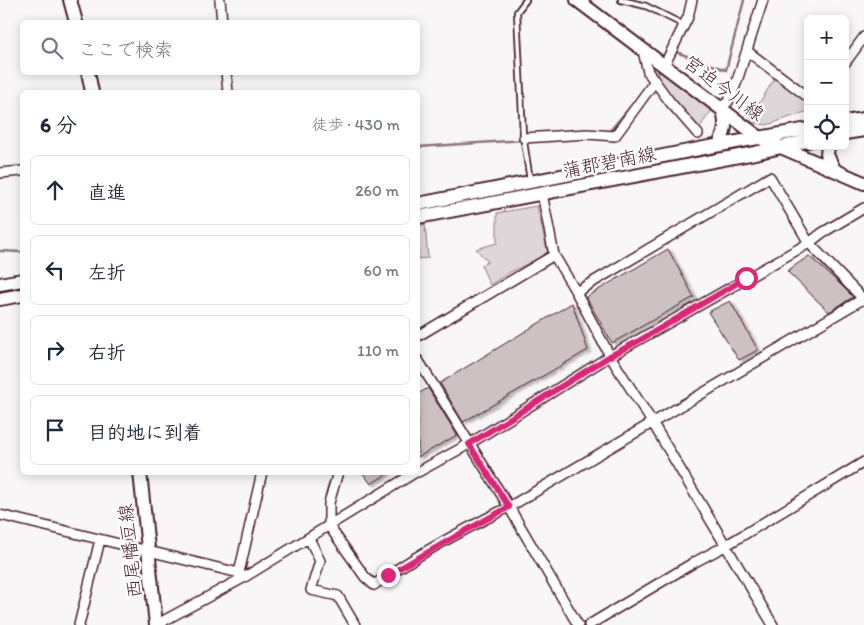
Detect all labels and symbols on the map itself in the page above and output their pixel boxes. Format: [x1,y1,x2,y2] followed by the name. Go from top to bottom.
[679,50,769,126] street label: 宮迫今川線
[560,142,658,182] street label: 蒲郡碧南線
[735,267,758,290] route start
[114,503,146,599] street label: 西尾幡豆線
[377,564,400,587] route end

